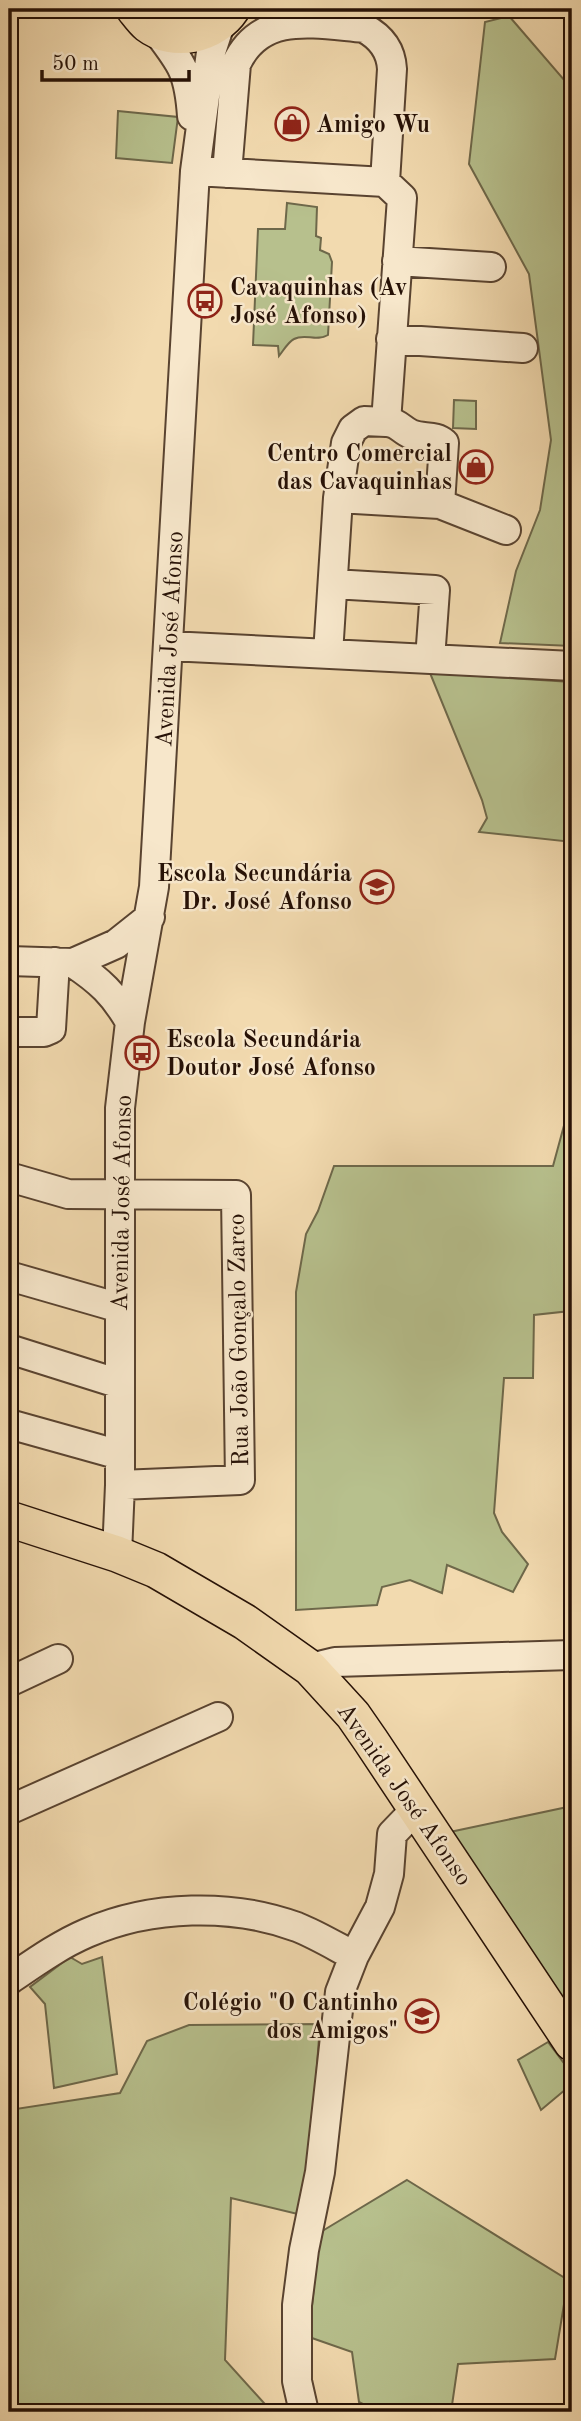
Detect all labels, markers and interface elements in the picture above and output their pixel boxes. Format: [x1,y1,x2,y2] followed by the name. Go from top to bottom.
[42,38,189,82] scale bar
[52,54,99,75] text: 50 m
[273,105,311,143] shop icon: Amigo Wu
[316,114,430,138] place label: Amigo Wu
[230,276,407,329] place label: Cavaquinhas (Av José Afonso)
[186,282,224,320] bus stop icon: Cavaquinhas (Av José Afonso)
[267,443,452,495] place label: Centro Comercial das Cavaquinhas
[457,448,495,486] shop icon: Centro Comercial das Cavaquinhas
[153,530,189,748] street label: Avenida José Afonso
[157,863,352,915] place label: Escola Secundária Dr. José Afonso
[358,868,396,906] school or university icon: Escola Secundária Dr. José Afonso
[166,1029,376,1081] place label: Escola Secundária Doutor José Afonso
[123,1034,161,1072] bus stop icon: Escola Secundária Doutor José Afonso
[109,1095,137,1311] street label: Avenida José Afonso
[226,1213,254,1467] street label: Rua João Gonçalo Zarco
[331,1700,475,1891] street label: Avenida José Afonso
[183,1992,398,2044] place label: Colégio "O Cantinho dos Amigos"
[403,1997,441,2035] school or university icon: Colégio "O Cantinho dos Amigos"

